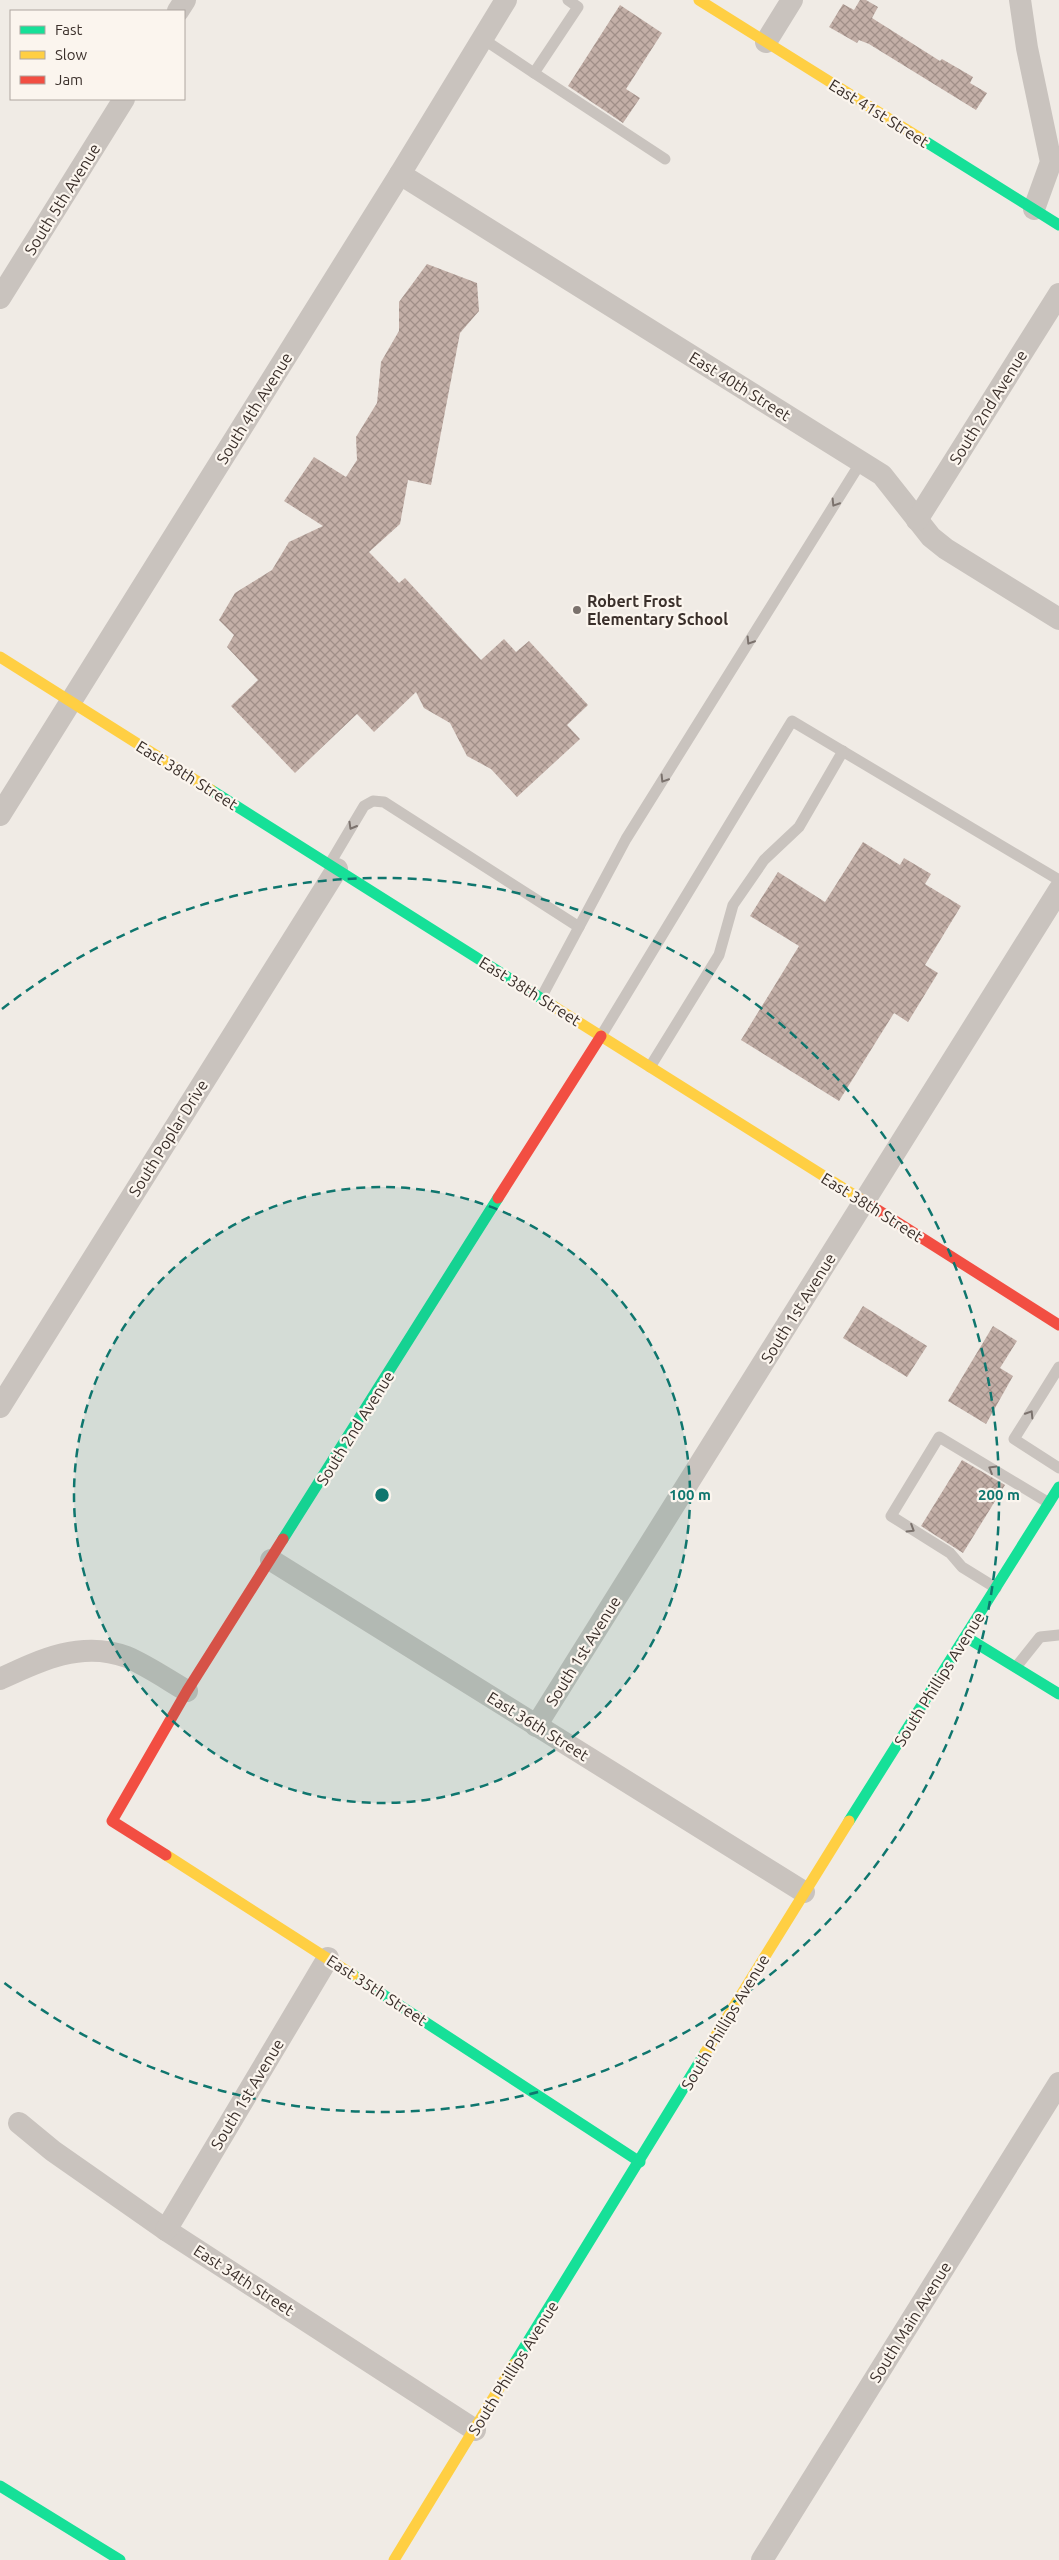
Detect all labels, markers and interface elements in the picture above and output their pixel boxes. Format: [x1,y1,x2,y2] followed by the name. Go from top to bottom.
[10,10,185,100] legend
[55,21,83,38] text: Fast
[55,46,88,63] text: Slow
[55,71,83,88] text: Jam
[826,75,933,151] street label: East 41st Street
[20,140,104,258] street label: South 5th Avenue
[946,347,1030,467] street label: South 2nd Avenue
[686,348,795,425] street label: East 40th Street
[212,349,296,467] street label: South 4th Avenue
[832,497,842,506] one-way arrow
[587,592,728,628] place label: Robert Frost Elementary School
[571,604,583,616] marker: Robert Frost Elementary School
[746,635,756,644] one-way arrow
[133,737,242,814] street label: East 38th Street
[660,773,670,782] one-way arrow
[348,821,358,830] one-way arrow
[476,953,585,1030] street label: East 38th Street
[125,1076,211,1200] street label: South Poplar Drive
[818,1169,927,1246] street label: East 38th Street
[757,1250,839,1366] street label: South 1st Avenue
[313,1368,397,1488] street label: South 2nd Avenue
[1023,1410,1033,1419] one-way arrow
[989,1465,998,1475] one-way arrow
[373,1486,391,1504] centre of rings
[669,1486,711,1503] text: 100 m
[978,1486,1020,1503] text: 200 m
[906,1523,915,1532] one-way arrow
[542,1593,624,1709] street label: South 1st Avenue
[890,1609,988,1749] street label: South Phillips Avenue
[484,1688,593,1765] street label: East 36th Street
[324,1951,431,2029] street label: East 35th Street
[677,1951,773,2093] street label: South Phillips Avenue
[207,2035,287,2153] street label: South 1st Avenue
[191,2241,298,2319] street label: East 34th Street
[866,2258,954,2386] street label: South Main Avenue
[464,2298,562,2438] street label: South Phillips Avenue

